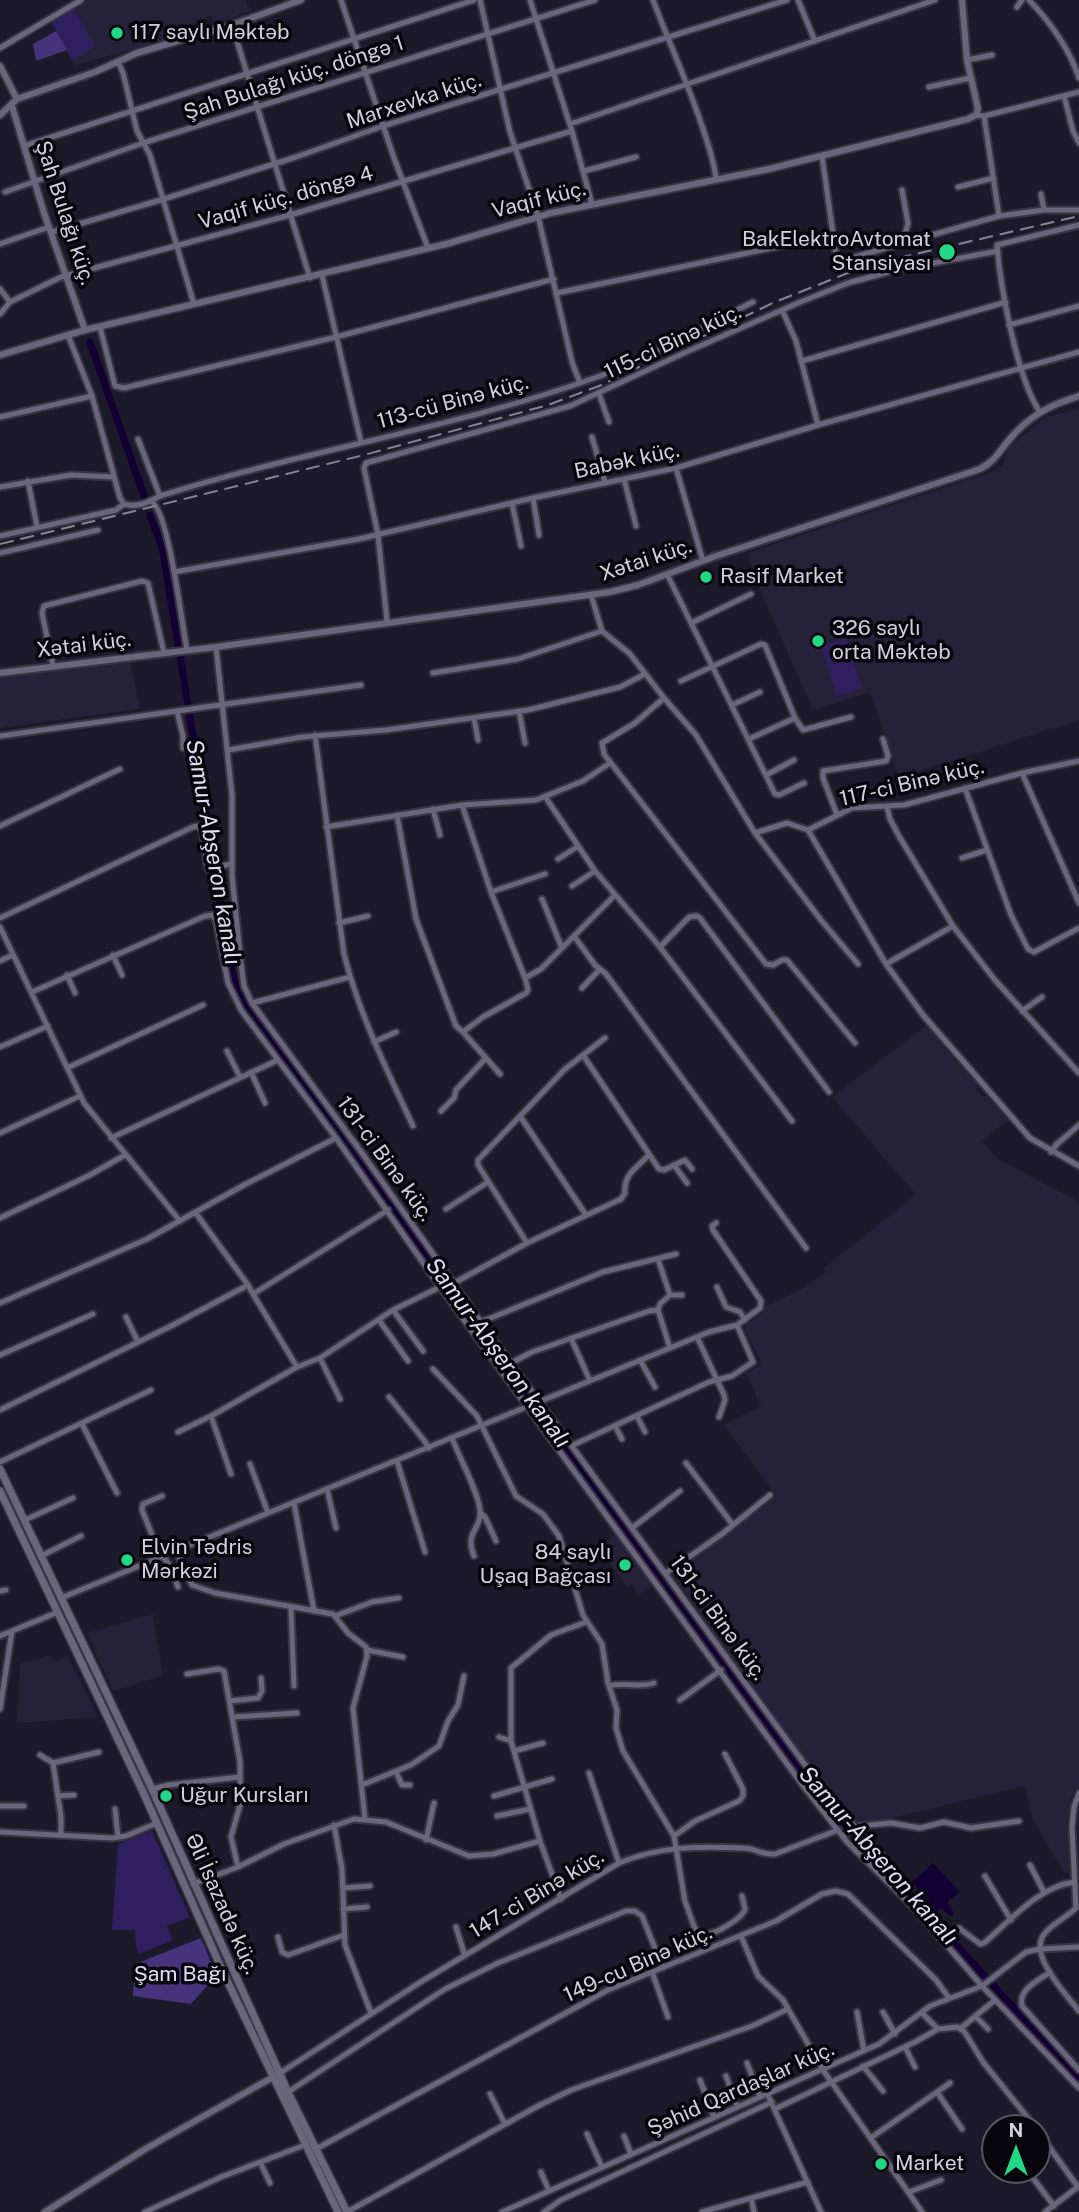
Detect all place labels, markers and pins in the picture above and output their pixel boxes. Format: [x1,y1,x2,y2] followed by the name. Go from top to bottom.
[131,20,290,46] place label: 117 saylı Məktəb
[109,25,125,41] marker: 117 saylı Məktəb
[742,227,931,277] place label: BakElektroAvtomat Stansiyası
[937,242,957,262] marker: BakElektroAvtomat Stansiyası
[720,564,844,590] place label: Rasif Market
[698,569,714,585] marker: Rasif Market
[832,616,951,666] place label: 326 saylı orta Məktəb
[810,633,826,649] marker: 326 saylı orta Məktəb
[141,1535,252,1585] place label: Elvin Tədris Mərkəzi
[479,1540,611,1590] place label: 84 saylı Uşaq Bağçası
[119,1552,135,1568] marker: Elvin Tədris Mərkəzi
[617,1557,633,1573] marker: 84 saylı Uşaq Bağçası
[180,1783,309,1809] place label: Uğur Kursları
[158,1788,174,1804] marker: Uğur Kursları
[895,2151,964,2177] place label: Market
[873,2156,889,2172] marker: Market

